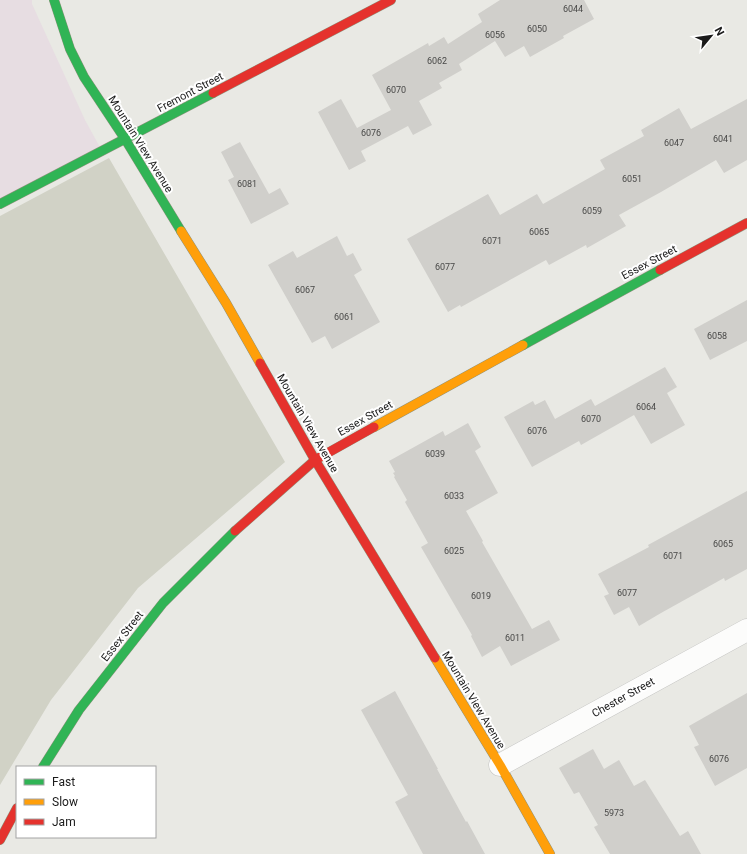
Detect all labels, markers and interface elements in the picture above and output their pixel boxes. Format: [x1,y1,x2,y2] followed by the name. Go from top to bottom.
[563,4,583,14] house number: 6044
[691,16,731,56] north arrow
[527,24,547,34] house number: 6050
[712,25,727,38] text: N
[485,30,505,40] house number: 6056
[427,56,447,66] house number: 6062
[155,69,226,115] street label: Fremont Street
[386,85,406,95] house number: 6070
[106,94,176,195] street label: Mountain View Avenue
[361,128,381,138] house number: 6076
[713,134,733,144] house number: 6041
[664,138,684,148] house number: 6047
[622,174,642,184] house number: 6051
[237,179,257,189] house number: 6081
[582,206,602,216] house number: 6059
[529,227,549,237] house number: 6065
[482,236,502,246] house number: 6071
[619,242,679,282] street label: Essex Street
[435,262,455,272] house number: 6077
[295,285,315,295] house number: 6067
[334,312,354,322] house number: 6061
[707,331,727,341] house number: 6058
[274,372,341,475] street label: Mountain View Avenue
[336,398,395,439] street label: Essex Street
[636,402,656,412] house number: 6064
[581,414,601,424] house number: 6070
[527,426,547,436] house number: 6076
[425,449,445,459] house number: 6039
[444,491,464,501] house number: 6033
[713,539,733,549] house number: 6065
[444,546,464,556] house number: 6025
[663,551,683,561] house number: 6071
[617,588,637,598] house number: 6077
[471,591,491,601] house number: 6019
[99,608,146,664] street label: Essex Street
[505,633,525,643] house number: 6011
[439,649,508,752] street label: Mountain View Avenue
[590,675,657,720] street label: Chester Street
[709,754,729,764] house number: 6076
[16,766,156,838] legend
[52,775,75,789] text: Fast
[52,795,78,809] text: Slow
[604,808,624,818] house number: 5973
[52,815,76,829] text: Jam

